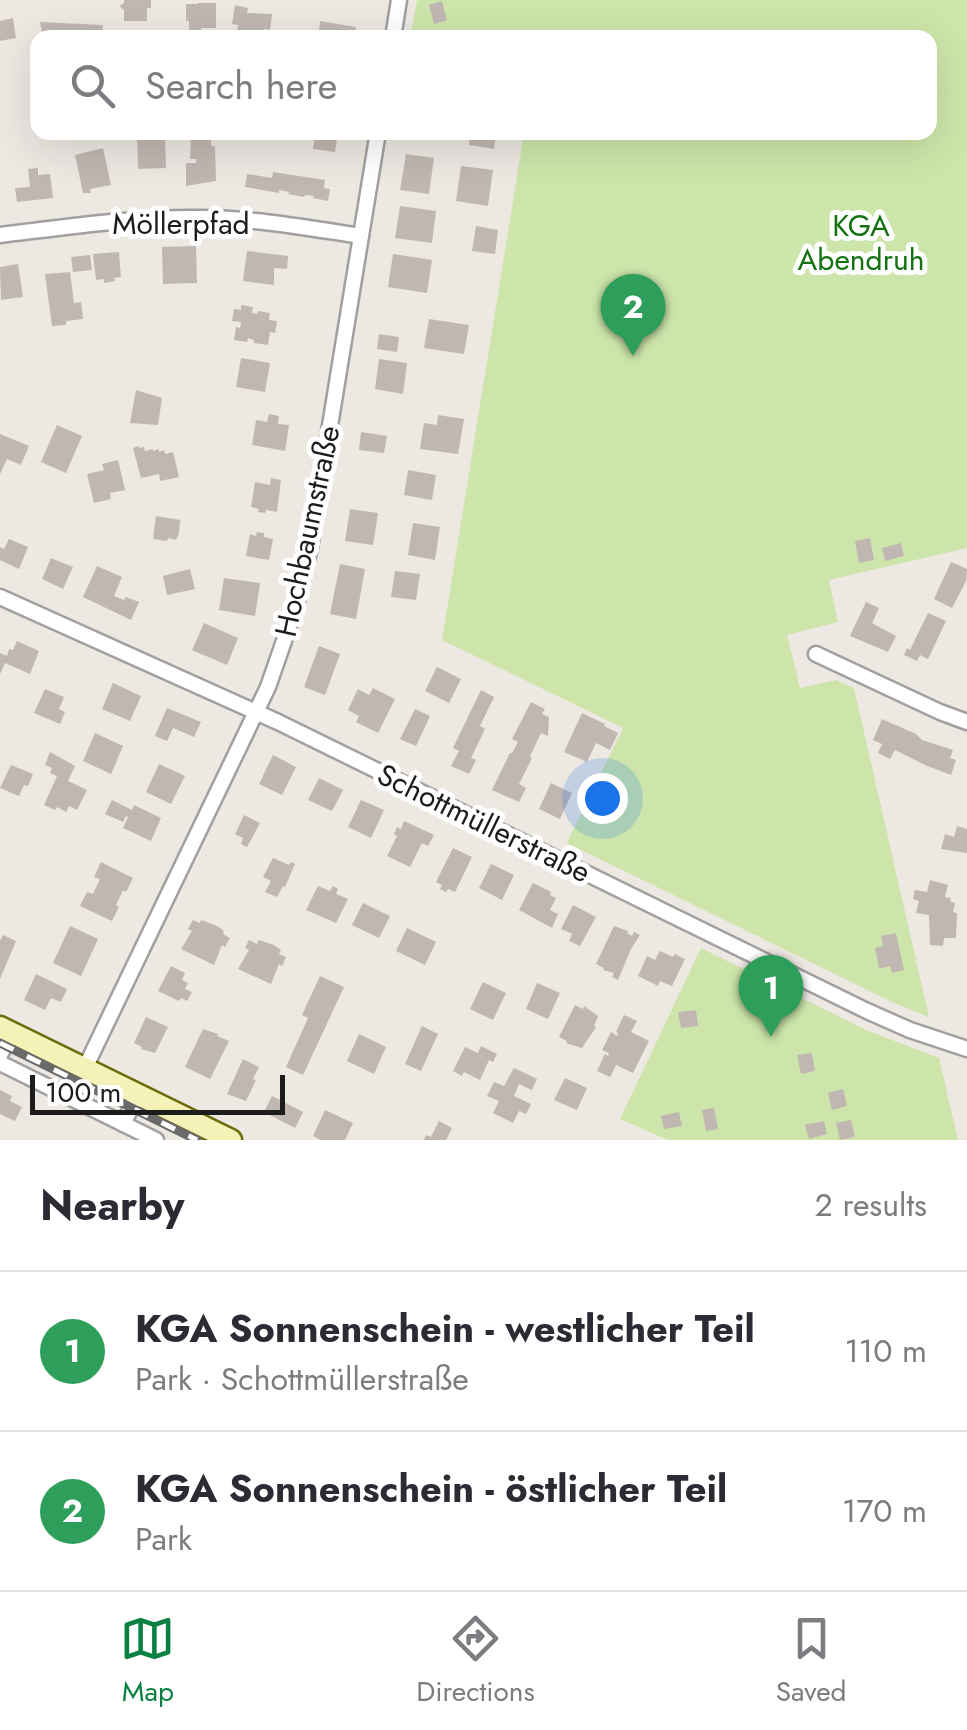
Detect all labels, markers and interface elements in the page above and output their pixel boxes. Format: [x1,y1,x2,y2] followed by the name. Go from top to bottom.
[30,30,937,140] search box
[65,58,120,113] icon: search
[145,58,337,113] text: Search here
[112,202,250,245] street label: Möllerpfad
[798,204,925,281] park label: KGA Abendruh
[600,274,666,356] pin: 2
[264,421,350,641] street label: Hochbaumstraße
[370,753,598,893] street label: Schottmüllerstraße
[577,773,628,824] your location
[738,954,804,1037] pin: 1
[30,1070,285,1114] scale bar
[45,1072,121,1113] text: 100 m
[40,1175,184,1236] text: Nearby
[815,1182,927,1228] text: 2 results
[135,1301,755,1356] text: KGA Sonnenschein - westlicher Teil
[64,1328,81,1374] text: 1
[844,1328,927,1374] text: 110 m
[135,1356,469,1402] text: Park · Schottmüllerstraße
[135,1461,727,1516] text: KGA Sonnenschein - östlicher Teil
[62,1488,83,1534] text: 2
[842,1488,927,1534] text: 170 m
[135,1516,192,1562] text: Park
[120,1611,175,1712] tab: Map
[416,1611,535,1712] tab: Directions
[776,1611,847,1712] tab: Saved

